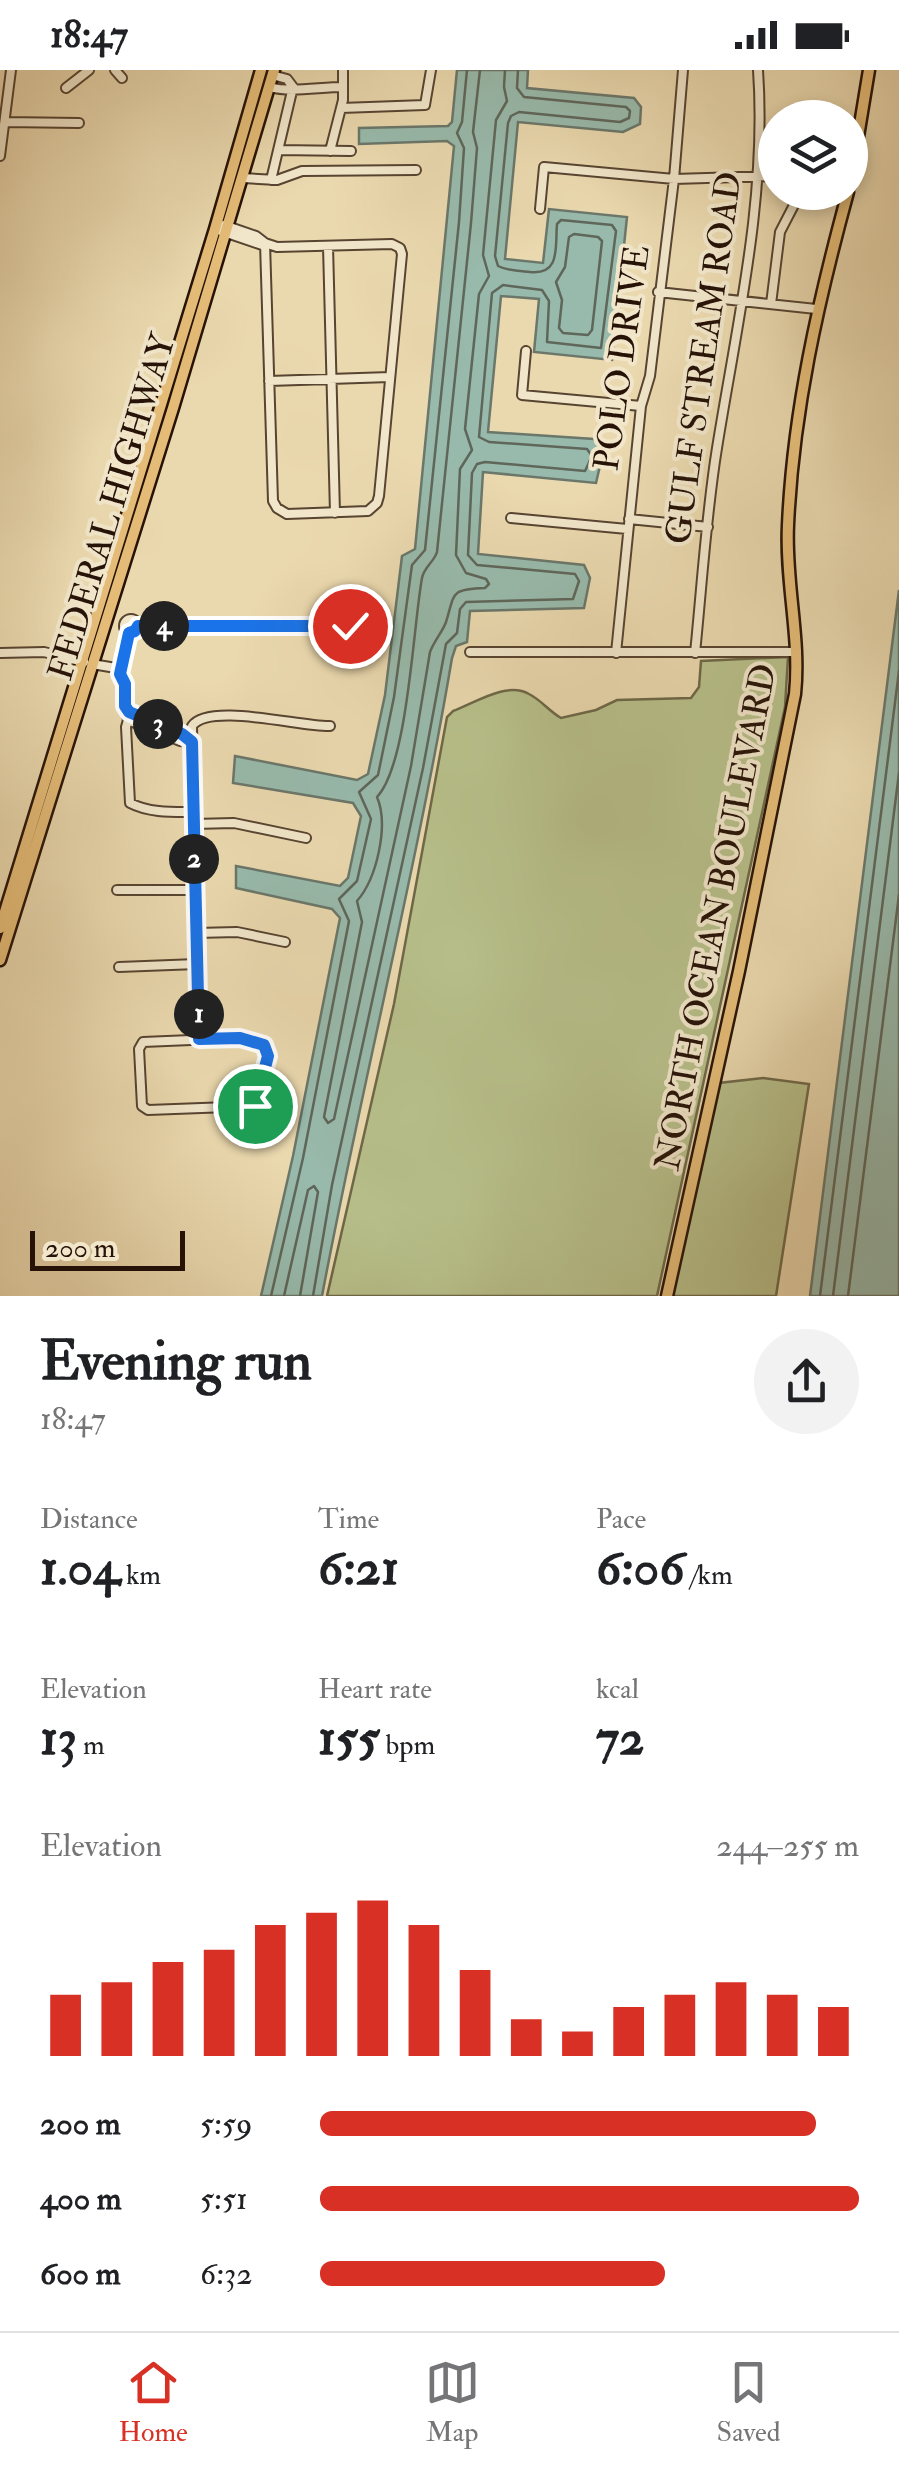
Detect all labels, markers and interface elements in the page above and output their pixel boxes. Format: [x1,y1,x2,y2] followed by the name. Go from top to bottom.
[50,11,128,59] text: 18:47
[758,100,868,210] map controls
[758,100,868,210] button: layers
[656,169,752,547] street label: GULF STREAM ROAD
[584,243,660,473] street label: POLO DRIVE
[38,328,186,686] street label: FEDERAL HIGHWAY
[308,584,393,669] pin
[323,599,378,654] icon: check
[139,601,189,651] pin: 4
[156,608,172,643] text: 4
[645,660,787,1174] street label: NORTH OCEAN BOULEVARD
[133,699,183,749] pin: 3
[153,706,163,741] text: 3
[169,834,219,884] pin: 2
[187,841,201,876] text: 2
[174,989,224,1039] pin: 1
[194,996,204,1031] text: 1
[213,1064,298,1149] pin
[228,1079,283,1134] icon: arrive
[30,1226,185,1270] scale bar
[45,1231,116,1266] text: 200 m
[40,1327,312,1396] text: Evening run
[754,1329,859,1434] button: share
[40,1399,106,1439] text: 18:47
[40,1502,138,1537] text: Distance
[318,1502,379,1537] text: Time
[596,1502,646,1537] text: Pace
[40,1537,120,1600] text: 1.04
[318,1537,399,1600] text: 6:21
[596,1537,684,1600] text: 6:06
[120,1558,161,1593] text: km
[684,1558,733,1593] text: /km
[40,1672,147,1707] text: Elevation
[318,1672,432,1707] text: Heart rate
[596,1672,639,1707] text: kcal
[40,1707,77,1770] text: 13
[318,1707,380,1770] text: 155
[596,1707,644,1770] text: 72
[77,1728,105,1763] text: m
[380,1728,435,1763] text: bpm
[40,1826,162,1866] text: Elevation
[716,1826,859,1866] text: 244–255 m
[40,2104,121,2144] text: 200 m
[200,2104,252,2144] text: 5:59
[40,2179,122,2219] text: 400 m
[200,2179,247,2219] text: 5:51
[40,2254,121,2294] text: 600 m
[200,2254,253,2294] text: 6:32
[118,2355,188,2450] tab: Home
[425,2355,480,2450] tab: Map
[717,2355,781,2450] tab: Saved

